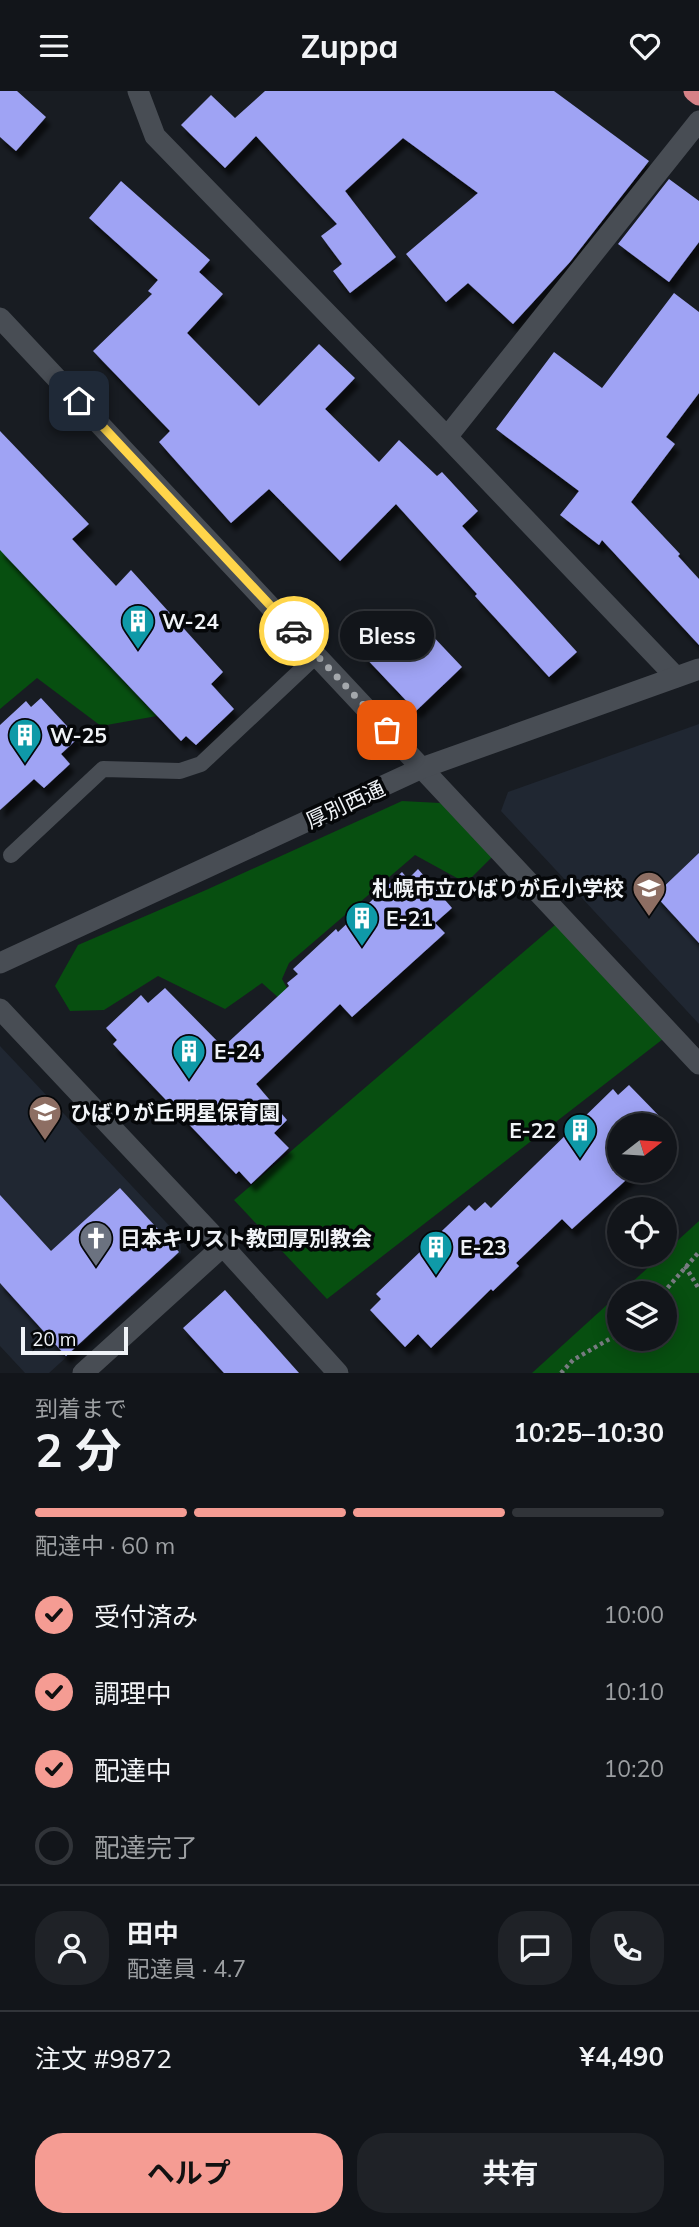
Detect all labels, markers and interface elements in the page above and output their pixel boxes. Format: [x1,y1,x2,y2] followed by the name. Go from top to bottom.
[301,26,398,66] text: Zuppa
[35,27,73,65] icon: menu
[626,27,664,65] icon: heart
[49,371,109,431] pin
[60,382,98,420] icon: home
[259,596,329,666] courier
[119,602,157,651] building icon: W-24
[162,608,219,634] place label: W-24
[340,611,434,660] callout: Bless
[275,612,313,650] icon: car
[358,621,416,650] text: Bless
[357,700,417,760] pin
[368,711,406,749] icon: bag
[6,716,44,765] building icon: W-25
[50,722,107,748] place label: W-25
[301,774,389,834] street label: 厚別西通
[630,869,668,918] school or university icon: 札幌市立ひばりが丘小学校
[372,875,624,901] place label: 札幌市立ひばりが丘小学校
[343,899,381,948] building icon: E-21
[386,905,433,931] place label: E-21
[170,1032,208,1081] building icon: E-24
[214,1038,261,1064] place label: E-24
[26,1093,64,1142] school or university icon: ひばりが丘明星保育園
[70,1099,280,1125] place label: ひばりが丘明星保育園
[561,1111,599,1160] building icon: E-22
[607,1113,677,1183] north arrow
[607,1113,677,1351] map controls
[509,1117,556,1143] place label: E-22
[607,1197,677,1267] button: locate
[77,1219,115,1268] church icon: 日本キリスト教団厚別教会
[120,1225,372,1251] place label: 日本キリスト教団厚別教会
[417,1228,455,1277] building icon: E-23
[460,1234,507,1260] place label: E-23
[607,1281,677,1351] button: layers
[21,1324,128,1356] scale bar
[32,1327,76,1351] text: 20 m
[35,1394,127,1423] text: 到着まで
[513,1416,664,1449] text: 10:25–10:30
[35,1421,121,1479] text: 2 分
[35,1531,175,1560] text: 配達中 · 60 m
[35,1596,73,1634] icon: check
[94,1600,198,1633] text: 受付済み
[604,1600,664,1629] text: 10:00
[35,1673,73,1711] icon: check
[94,1677,172,1710] text: 調理中
[604,1677,664,1706] text: 10:10
[35,1750,73,1788] icon: check
[94,1754,172,1787] text: 配達中
[604,1754,664,1783] text: 10:20
[94,1831,198,1864] text: 配達完了
[35,1911,109,1985] button: person
[498,1911,572,1985] button: chat
[590,1911,664,1985] button: phone
[127,1917,179,1950] text: 田中
[127,1954,246,1983] text: 配達員 · 4.7
[580,2040,664,2073] text: ¥4,490
[35,2042,172,2075] text: 注文 #9872
[35,2133,343,2213] button: ヘルプ
[357,2133,664,2213] button: 共有

